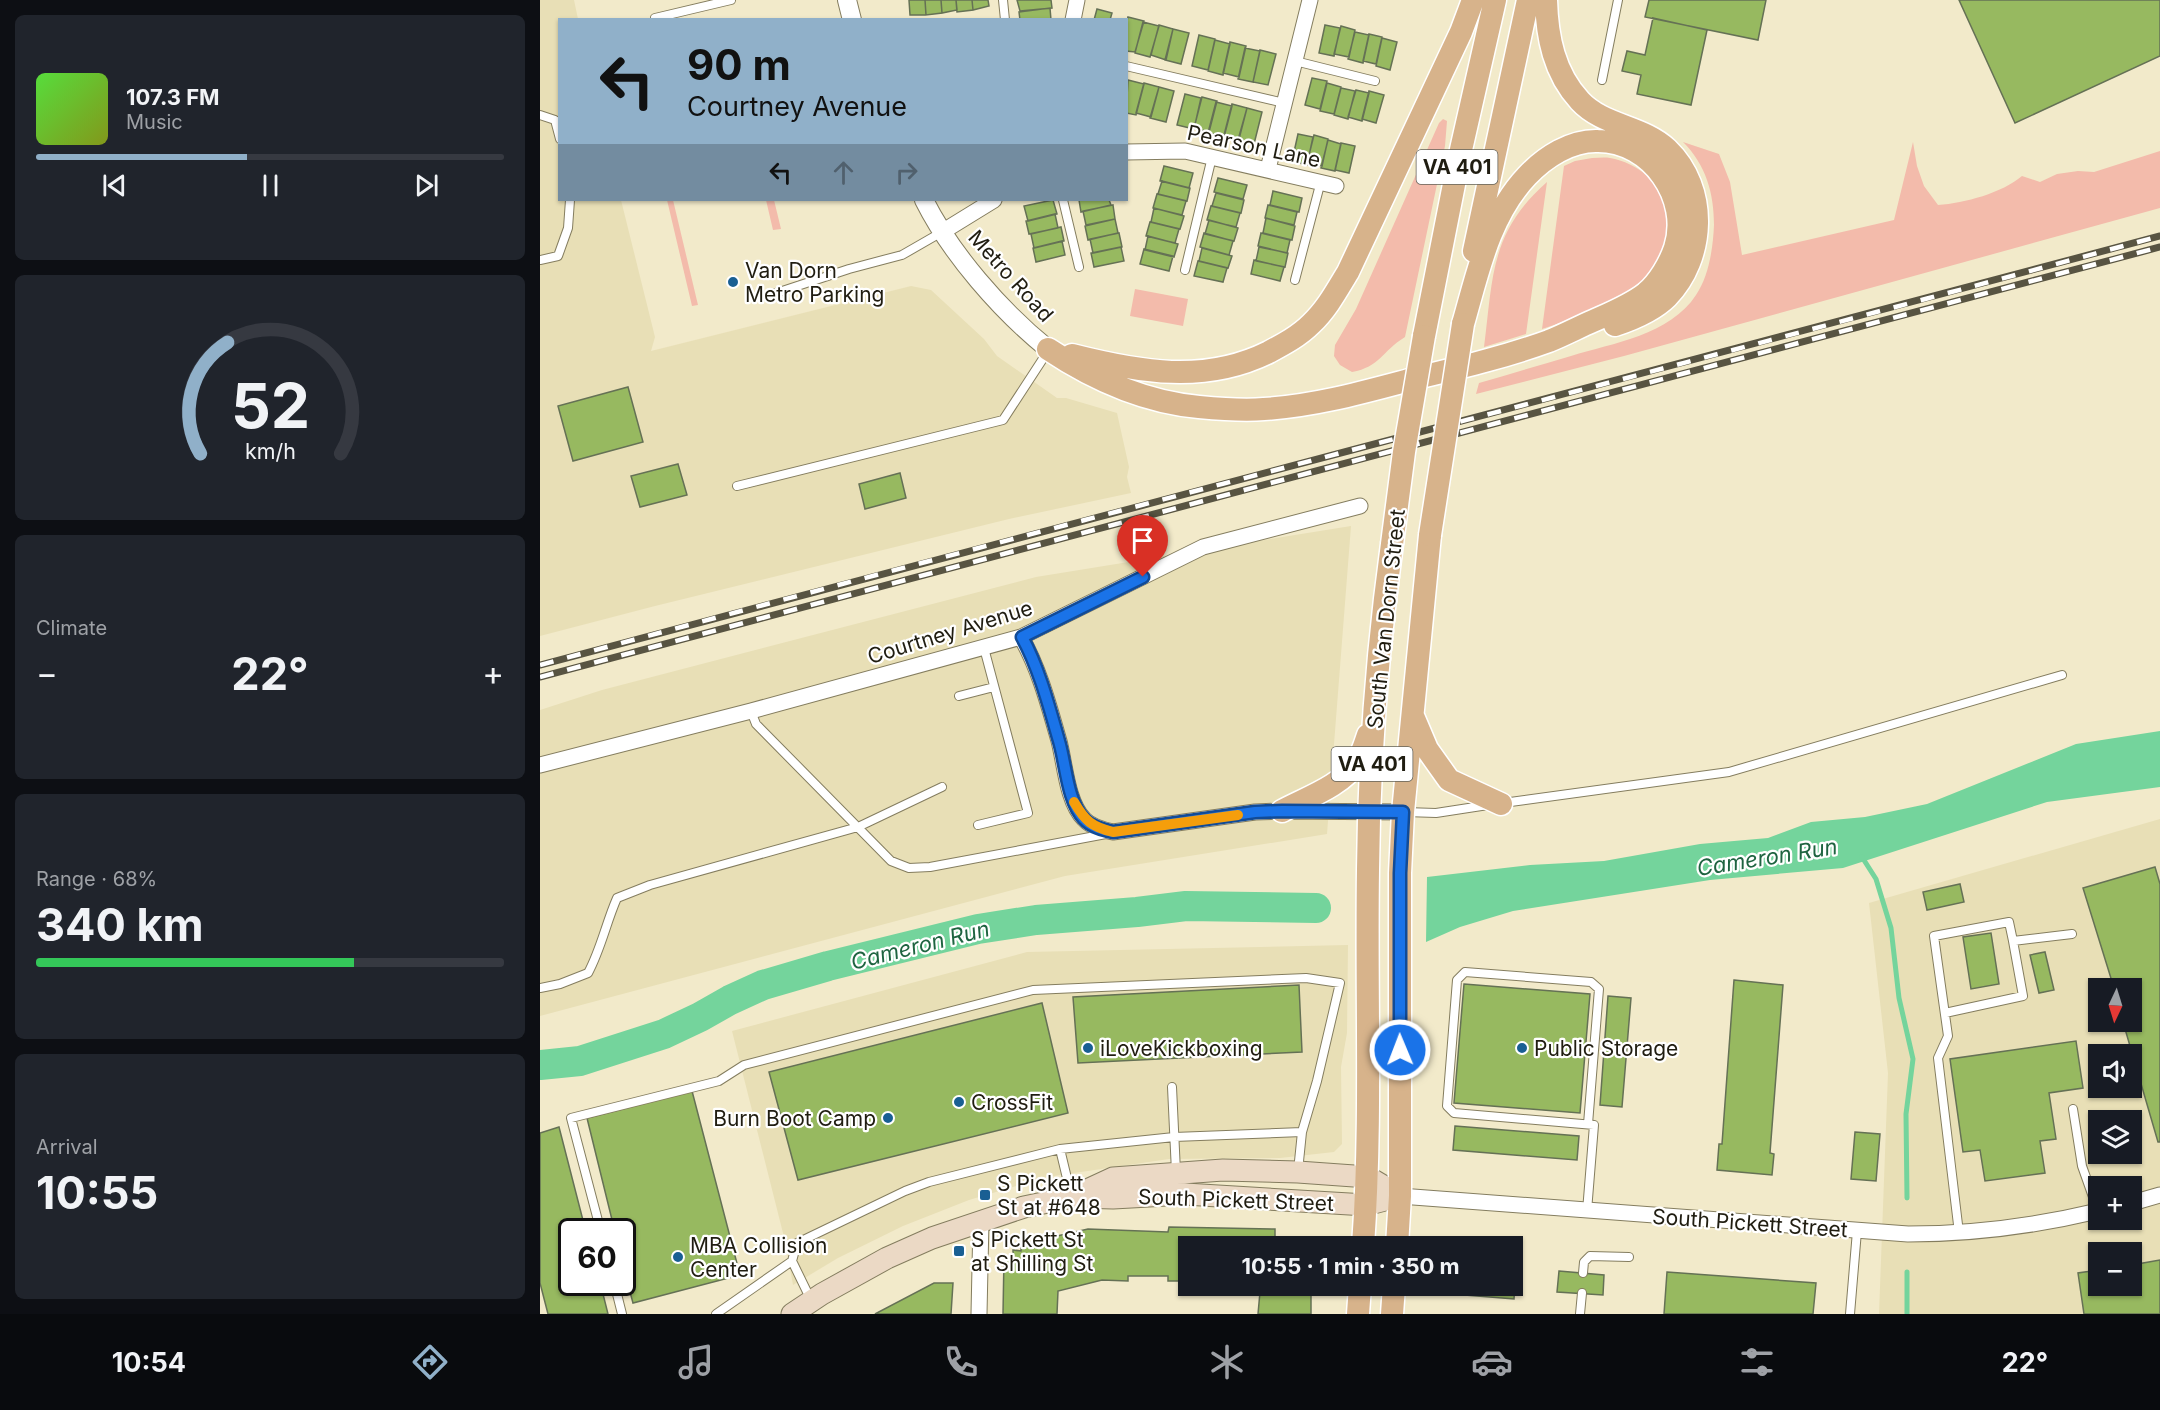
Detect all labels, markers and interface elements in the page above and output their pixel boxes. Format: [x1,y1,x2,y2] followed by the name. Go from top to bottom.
[687,39,791,90] text: 90 m
[588,42,666,120] icon: left
[126,84,220,110] text: 107.3 FM
[687,90,907,123] text: Courtney Avenue
[126,110,183,134] text: Music
[1185,120,1323,172] street label: Pearson Lane
[1416,150,1498,184] road number: VA 401
[764,156,797,189] icon: left
[827,156,860,189] icon: ahead
[890,156,923,189] icon: right
[98,169,131,202] icon: previous
[254,169,287,202] icon: pause
[410,169,443,202] icon: next
[963,225,1059,327] street label: Metro Road
[745,258,884,307] place label: Van Dorn Metro Parking
[726,275,740,289] marker: Van Dorn Metro Parking
[230,368,310,443] text: 52
[245,439,295,465] text: km/h
[1362,508,1410,730] street label: South Van Dorn Street
[1117,515,1168,577] pin
[1126,524,1159,557] icon: arrive
[864,595,1036,669] street label: Courtney Avenue
[36,616,107,640] text: Climate
[231,646,309,701] text: 22°
[36,653,58,693] text: −
[482,653,504,693] text: +
[1332,747,1412,781] road number: VA 401
[1695,833,1839,881] water label: Cameron Run
[36,867,157,891] text: Range · 68%
[36,897,204,952] text: 340 km
[848,915,992,975] water label: Cameron Run
[2088,978,2142,1032] north arrow
[2088,978,2142,1296] map controls
[1368,1018,1432,1082] position arrow
[1100,1036,1263,1061] place label: iLoveKickboxing
[1534,1036,1678,1061] place label: Public Storage
[1081,1041,1095,1055] marker: iLoveKickboxing
[1515,1041,1529,1055] marker: Public Storage
[2088,1044,2142,1098] button: sound
[971,1090,1053,1115] place label: CrossFit
[952,1095,966,1109] marker: CrossFit
[713,1106,876,1131] place label: Burn Boot Camp
[2088,1110,2142,1164] button: layers
[881,1111,895,1125] marker: Burn Boot Camp
[36,1135,98,1159] text: Arrival
[36,1165,158,1220] text: 10:55
[997,1171,1101,1220] place label: S Pickett St at #648
[2088,1176,2142,1230] button: +
[1138,1184,1334,1216] street label: South Pickett Street
[978,1188,992,1202] marker: S Pickett St at #648
[1651,1204,1849,1242] street label: South Pickett Street
[558,1218,636,1296] speed limit sign: 60
[971,1227,1093,1276] place label: S Pickett St at Shilling St
[690,1233,827,1282] place label: MBA Collision Center
[2088,1242,2142,1296] button: −
[952,1244,966,1258] marker: S Pickett St at Shilling St
[671,1250,685,1264] marker: MBA Collision Center
[1241,1253,1460,1279] text: 10:55 · 1 min · 350 m
[409,1341,451,1383] icon: directions
[675,1341,717,1383] icon: music
[940,1341,982,1383] icon: phone
[1206,1341,1248,1383] icon: climate
[1471,1341,1513,1383] icon: car
[1736,1341,1778,1383] icon: filters
[112,1346,186,1379] text: 10:54
[2002,1346,2048,1379] text: 22°

